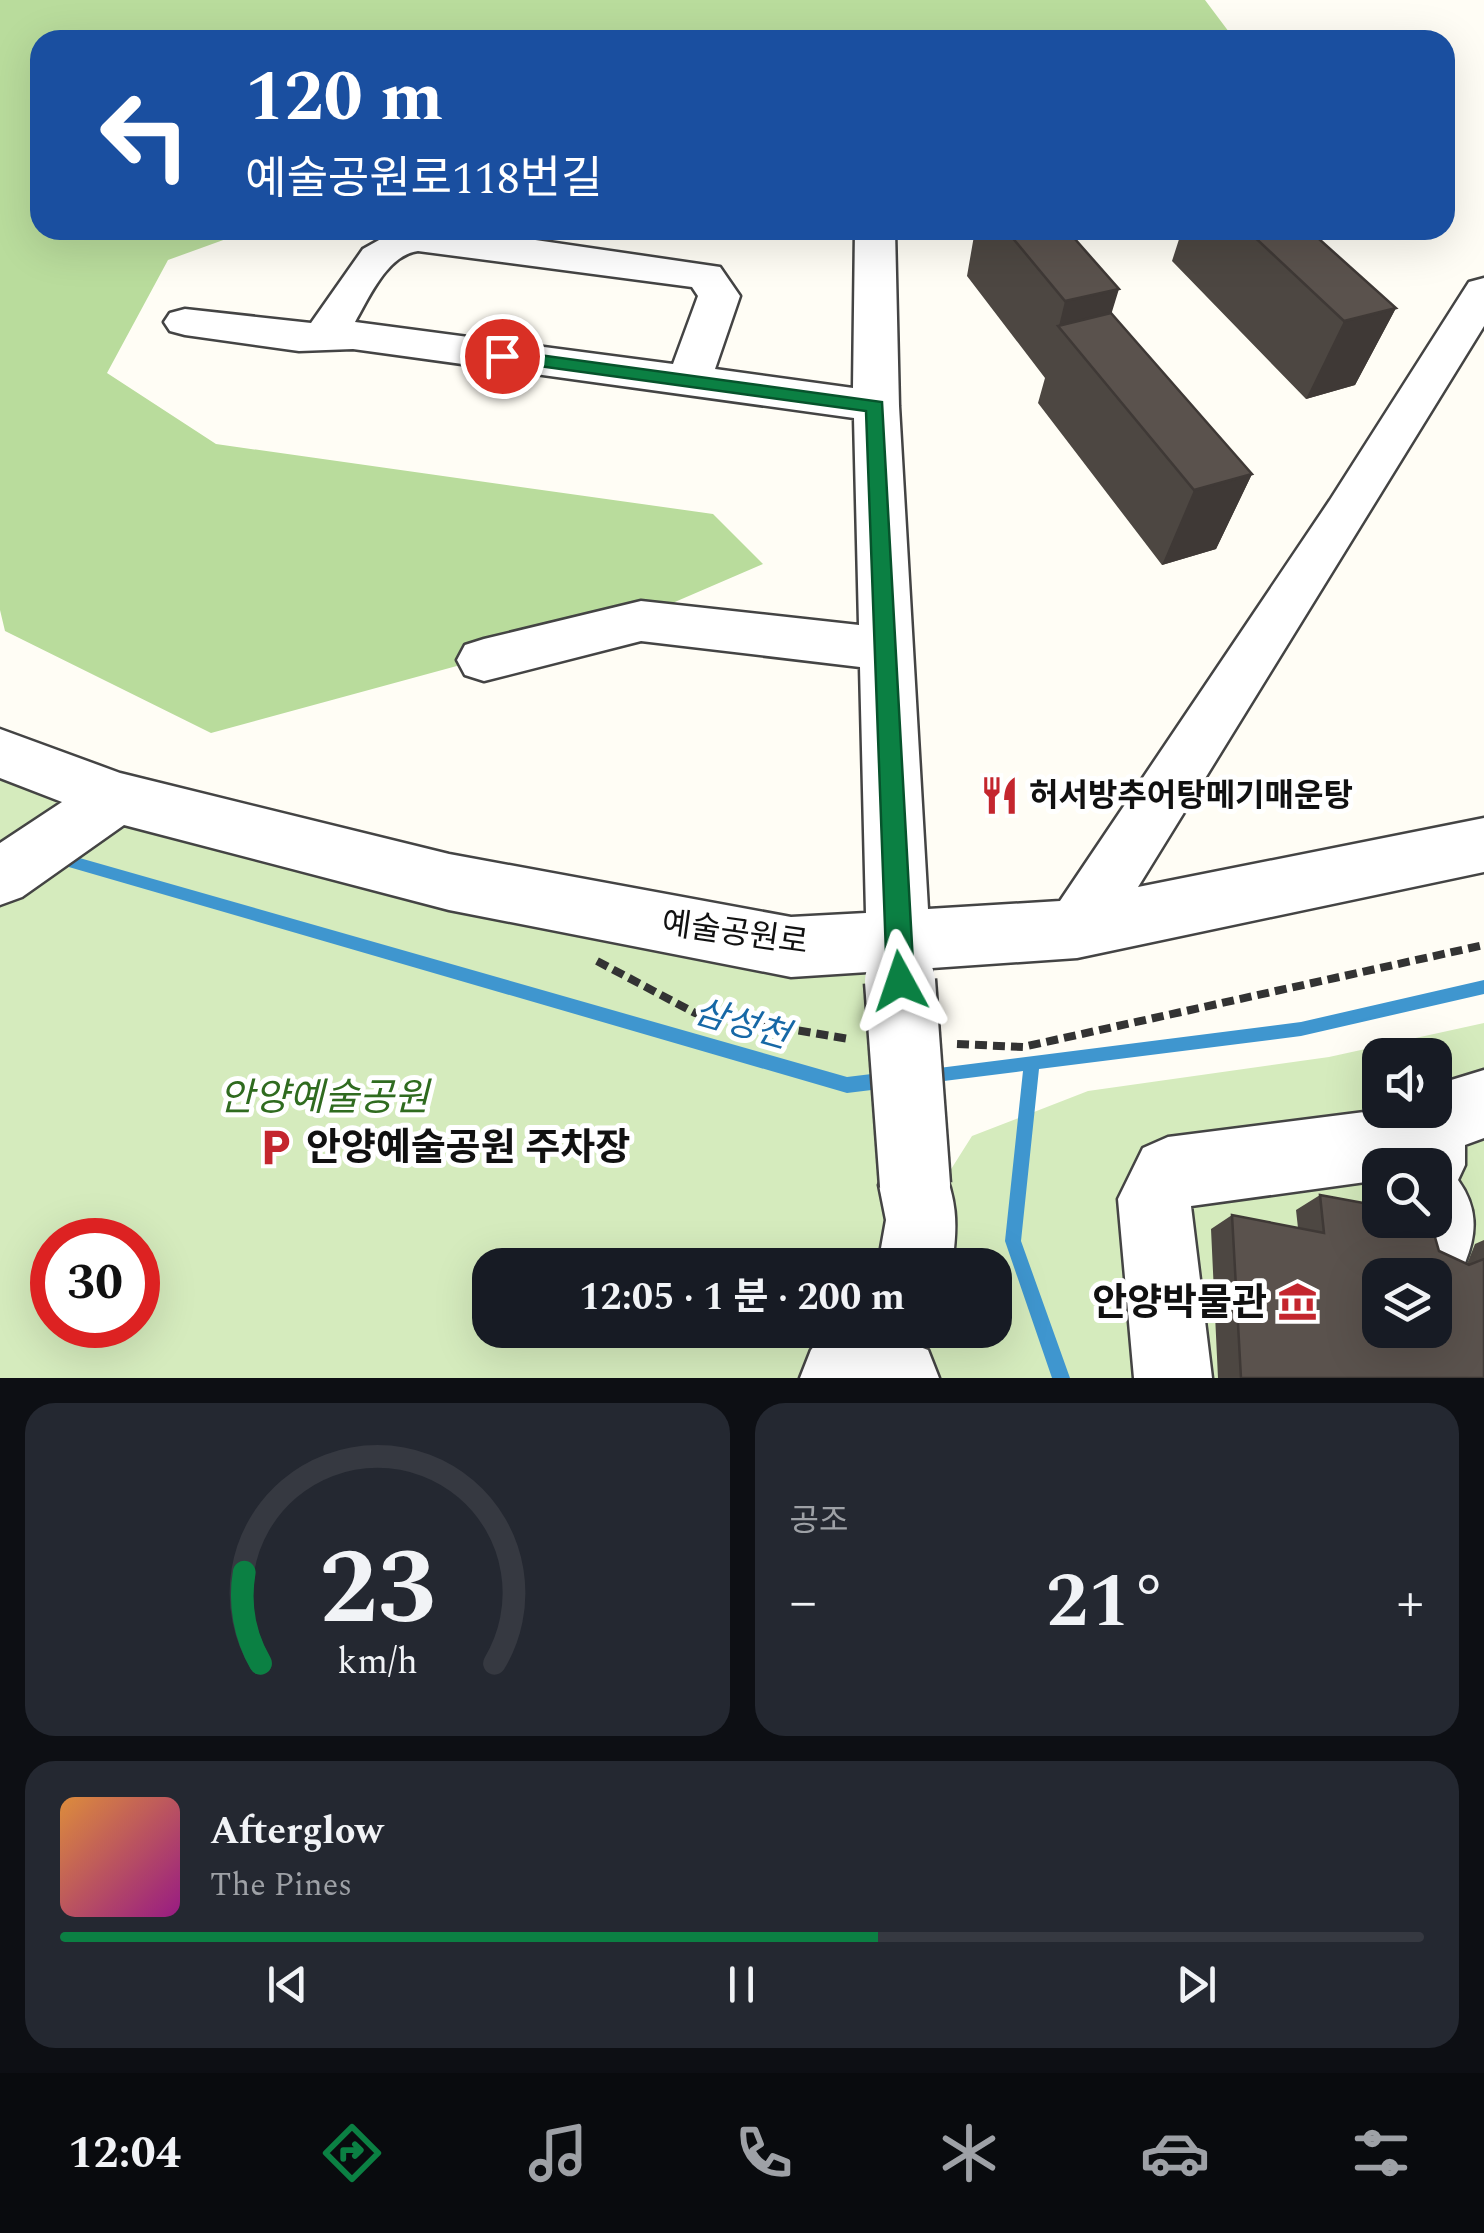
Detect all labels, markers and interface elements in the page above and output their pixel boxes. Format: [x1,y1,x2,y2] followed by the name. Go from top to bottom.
[245,45,443,151] text: 120 m
[80,70,210,200] icon: left
[245,145,602,214] text: 예술공원로118번길
[460,314,545,399] pin
[475,329,530,384] icon: arrive
[1029,772,1353,821] place label: 허서방추어탕메기매운탕
[978,774,1020,816] restaurant icon: 허서방추어탕메기매운탕
[658,899,811,968] street label: 예술공원로
[848,929,952,1033] position arrow
[688,986,799,1064] water label: 삼성천
[1362,1038,1452,1348] map controls
[1362,1038,1452,1128] button: sound
[219,1070,432,1128] park label: 안양예술공원
[306,1120,630,1178] place label: 안양예술공원 주차장
[255,1126,297,1168] parking icon: 안양예술공원 주차장
[1362,1148,1452,1238] button: search
[30,1218,160,1348] speed limit sign: 30
[1362,1258,1452,1348] button: layers
[579,1269,905,1327] text: 12:05 · 1 분 · 200 m
[1092,1275,1267,1333] place label: 안양박물관
[1276,1281,1318,1323] museum icon: 안양박물관
[790,1497,848,1546] text: 공조
[319,1511,436,1669] text: 23
[1046,1546,1168,1660] text: 21°
[790,1561,817,1644] text: −
[1396,1561,1424,1644] text: +
[337,1635,417,1690] text: km/h
[210,1803,383,1861] text: Afterglow
[210,1861,352,1910] text: The Pines
[260,1957,315,2012] icon: previous
[714,1957,769,2012] icon: pause
[1169,1957,1224,2012] icon: next
[317,2118,387,2188] icon: directions
[523,2118,593,2188] icon: music
[729,2118,799,2188] icon: phone
[934,2118,1004,2188] icon: climate
[1140,2118,1210,2188] icon: car
[1346,2118,1416,2188] icon: filters
[68,2119,181,2188] text: 12:04

